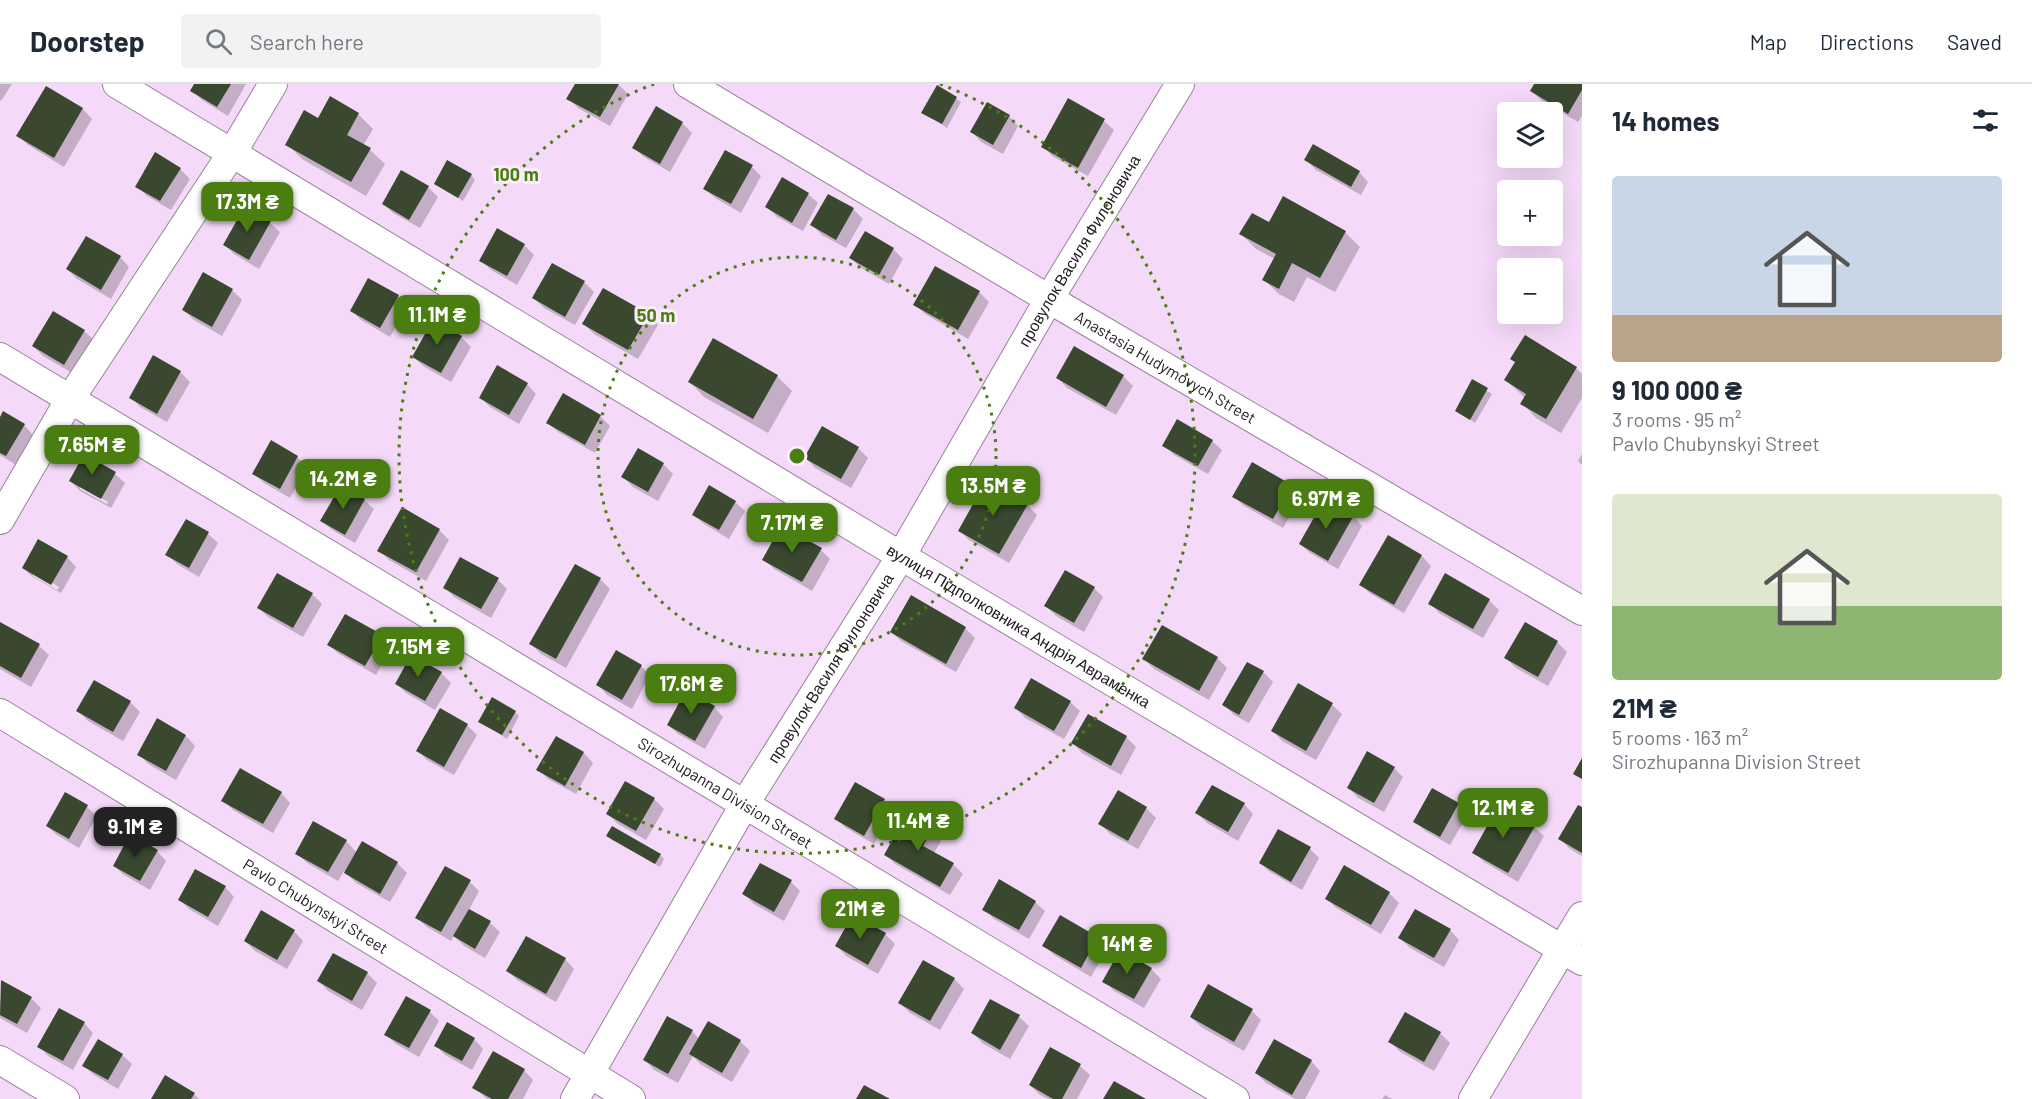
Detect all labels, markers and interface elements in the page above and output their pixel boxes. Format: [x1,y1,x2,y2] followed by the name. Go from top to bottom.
[181,14,601,68] search box
[30,24,145,58] text: Doorstep
[202,25,235,58] icon: search
[250,28,364,54] text: Search here
[1750,29,1787,54] text: Map
[1820,29,1914,54] text: Directions
[1947,29,2002,54] text: Saved
[1497,102,1563,324] map controls
[1497,102,1563,168] button: layers
[1969,104,2002,137] icon: filters
[1612,105,1719,136] text: 14 homes
[1014,151,1144,350] street label: провулок Василя Филоновича
[493,163,539,185] text: 100 m
[1497,180,1563,246] button: +
[192,182,302,233] pin: 17.3M ₴
[215,189,279,213] text: 17.3M ₴
[1753,215,1861,323] icon: home
[1497,258,1563,324] button: −
[382,295,492,346] pin: 11.1M ₴
[408,302,466,326] text: 11.1M ₴
[637,304,675,326] text: 50 m
[1072,306,1260,427] street label: Anastasia Hudymovych Street
[1612,374,1742,405] text: 9 100 000 ₴
[1612,407,1741,431] text: 3 rooms · 95 m²
[37,425,147,476] pin: 7.65M ₴
[1612,431,1820,455] text: Pavlo Chubynskyi Street
[58,432,126,456] text: 7.65M ₴
[787,446,807,466] centre of rings
[288,459,398,510] pin: 14.2M ₴
[309,466,377,490] text: 14.2M ₴
[938,466,1048,517] pin: 13.5M ₴
[960,473,1026,497] text: 13.5M ₴
[1271,479,1381,530] pin: 6.97M ₴
[1292,486,1360,510] text: 6.97M ₴
[737,503,847,554] pin: 7.17M ₴
[761,510,823,534] text: 7.17M ₴
[1753,533,1861,641] icon: home
[884,540,1154,711] street label: вулиця Підполковника Андрія Авраменка
[763,569,897,766] street label: провулок Василя Филоновича
[363,627,473,678] pin: 7.15M ₴
[386,634,450,658] text: 7.15M ₴
[636,664,746,715] pin: 17.6M ₴
[659,671,723,695] text: 17.6M ₴
[1612,692,1677,723] text: 21M ₴
[1612,725,1748,749] text: 5 rooms · 163 m²
[635,733,816,852] street label: Sirozhupanna Division Street
[1612,749,1861,773] text: Sirozhupanna Division Street
[1448,788,1558,839] pin: 12.1M ₴
[1472,795,1534,819] text: 12.1M ₴
[863,801,973,852] pin: 11.4M ₴
[86,807,184,858] pin: 9.1M ₴
[886,808,950,832] text: 11.4M ₴
[108,814,162,838] text: 9.1M ₴
[240,854,392,957] street label: Pavlo Chubynskyi Street
[818,889,902,940] pin: 21M ₴
[835,896,885,920] text: 21M ₴
[1085,924,1169,975] pin: 14M ₴
[1102,931,1152,955] text: 14M ₴

